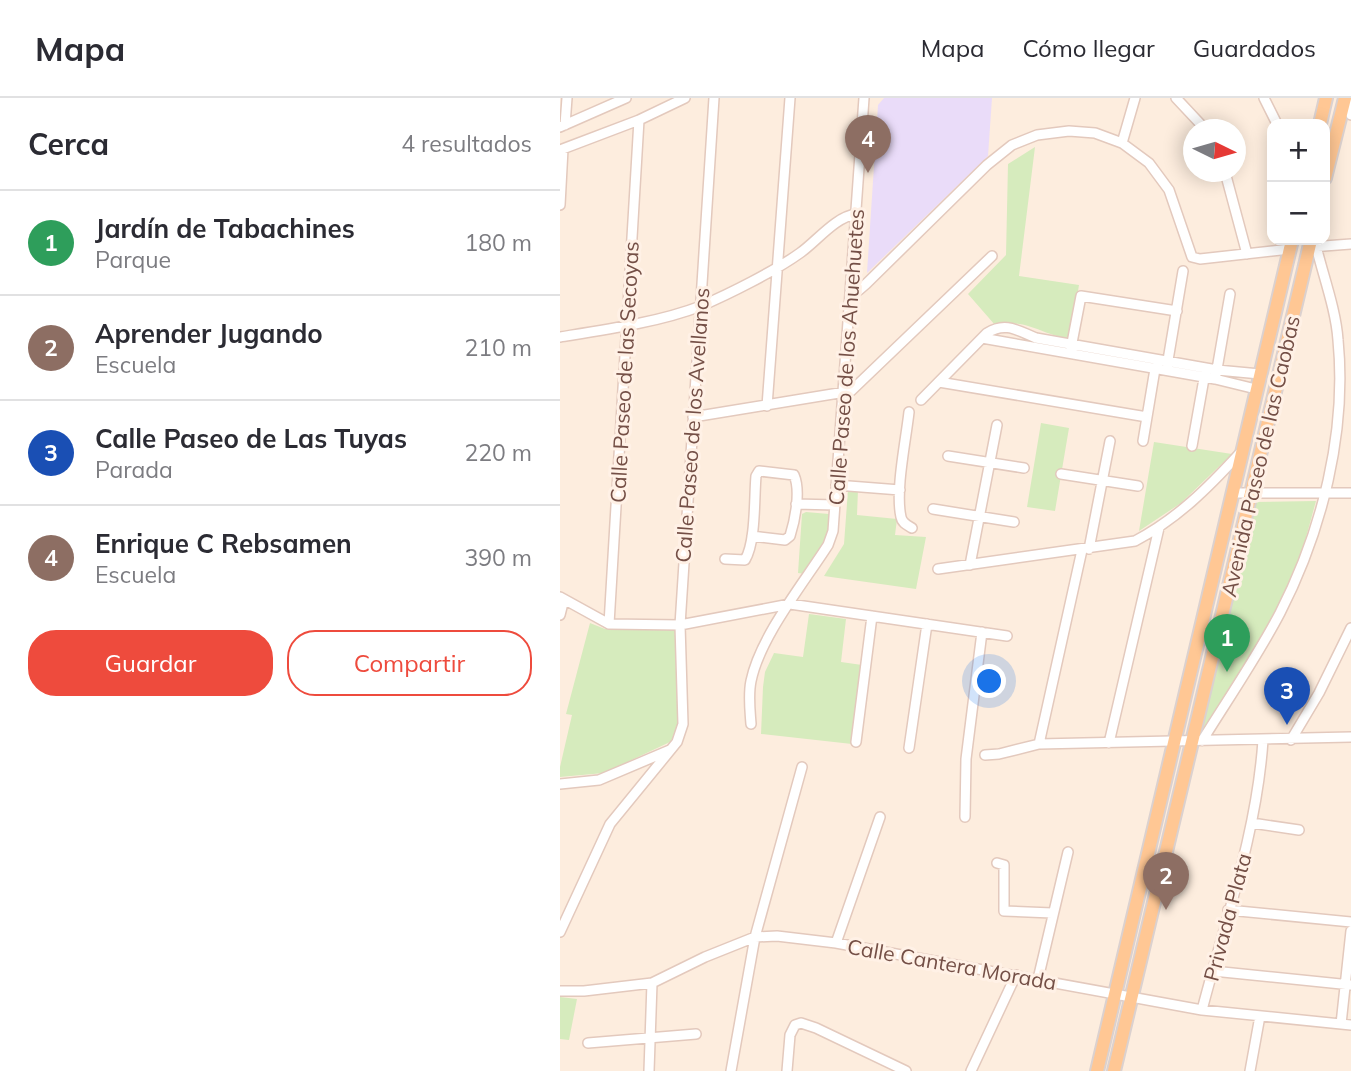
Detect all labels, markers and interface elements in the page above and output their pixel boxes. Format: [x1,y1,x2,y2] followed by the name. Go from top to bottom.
[35,28,125,69] text: Mapa
[921,33,984,63] text: Mapa
[1022,33,1155,63] text: Cómo llegar
[1193,33,1316,63] text: Guardados
[845,115,891,173] pin: 4
[1183,119,1246,182] north arrow
[1267,119,1330,245] map controls
[1267,119,1330,182] button: +
[28,125,109,163] text: Cerca
[401,129,532,158] text: 4 resultados
[1267,182,1330,245] button: −
[823,208,869,506] street label: Calle Paseo de los Ahuehuetes
[95,212,355,245] text: Jardín de Tabachines
[44,228,58,257] text: 1
[464,228,532,257] text: 180 m
[604,240,644,504] street label: Calle Paseo de las Secoyas
[95,245,171,274] text: Parque
[669,287,715,563] street label: Calle Paseo de los Avellanos
[1215,313,1305,599] street label: Avenida Paseo de las Caobas
[95,317,323,350] text: Aprender Jugando
[44,333,58,362] text: 2
[464,333,532,362] text: 210 m
[95,350,176,379] text: Escuela
[95,422,407,455] text: Calle Paseo de Las Tuyas
[44,438,58,467] text: 3
[464,438,532,467] text: 220 m
[95,455,173,484] text: Parada
[95,527,352,560] text: Enrique C Rebsamen
[44,543,58,572] text: 4
[464,543,532,572] text: 390 m
[95,560,176,589] text: Escuela
[1204,614,1250,672] pin: 1
[28,630,273,696] button: Guardar
[287,630,532,696] button: Compartir
[972,664,1006,698] your location
[1264,667,1310,725] pin: 3
[1197,850,1257,984] street label: Privada Plata
[1143,852,1189,910] pin: 2
[845,933,1059,995] street label: Calle Cantera Morada

